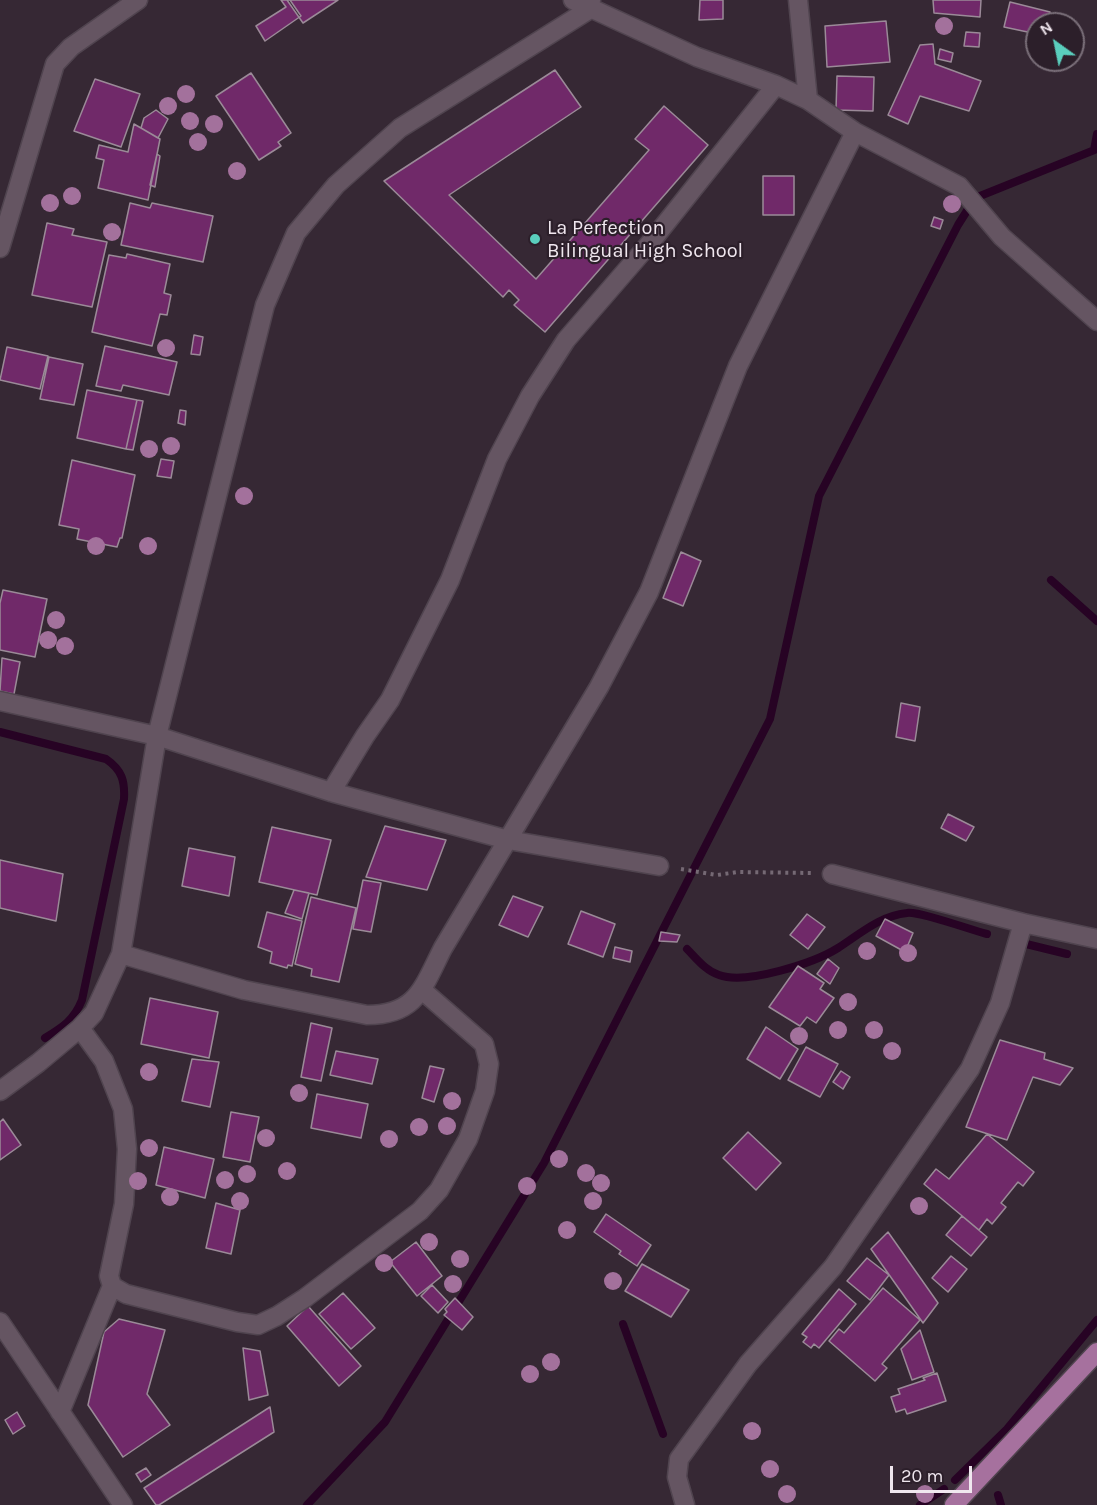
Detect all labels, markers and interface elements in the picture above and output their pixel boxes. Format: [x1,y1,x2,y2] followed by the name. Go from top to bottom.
[1025,12,1085,72] north arrow
[1036,17,1056,39] text: N
[547,216,743,263] place label: La Perfection Bilingual High School
[528,232,542,246] marker: La Perfection Bilingual High School
[893,1454,976,1492] scale bar
[901,1465,943,1487] text: 20 m

